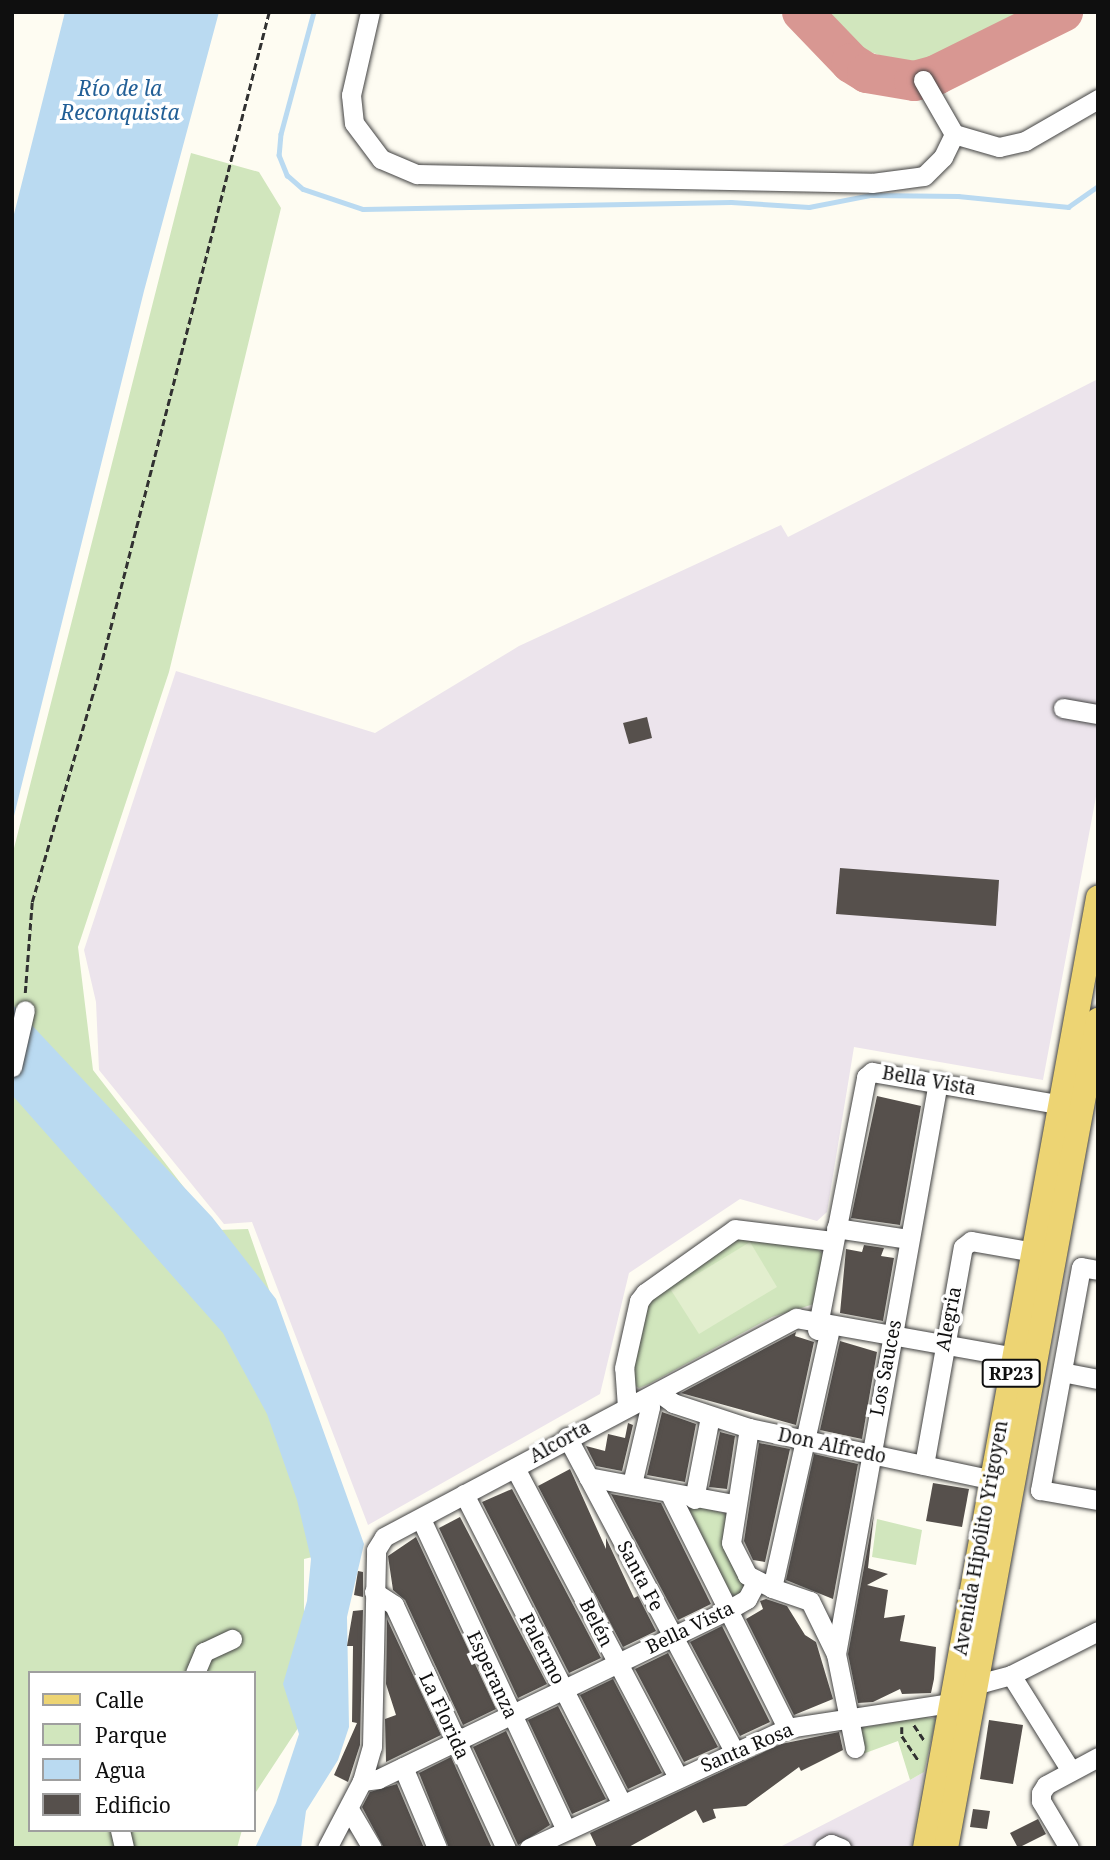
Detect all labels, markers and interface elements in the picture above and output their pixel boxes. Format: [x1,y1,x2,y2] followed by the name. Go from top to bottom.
[60,75,180,125] water label: Río de la Reconquista
[880,1062,978,1100] street label: Bella Vista
[932,1285,966,1353] street label: Alegria
[866,1318,906,1418] street label: Los Sauces
[981,1358,1041,1388] road number: RP23
[526,1416,594,1468] street label: Alcorta
[949,1419,1013,1657] street label: Avenida Hipólito Yrigoyen
[776,1423,888,1469] street label: Don Alfredo
[612,1537,668,1615] street label: Santa Fe
[574,1595,618,1651] street label: Belén
[642,1597,738,1659] street label: Bella Vista
[515,1610,569,1688] street label: Palermo
[462,1628,522,1722] street label: Esperanza
[414,1669,474,1763] street label: La Florida
[28,1671,256,1832] legend
[95,1686,144,1714] text: Calle
[697,1718,797,1778] street label: Santa Rosa
[95,1721,167,1749] text: Parque
[95,1756,146,1784] text: Agua
[95,1791,171,1819] text: Edificio

